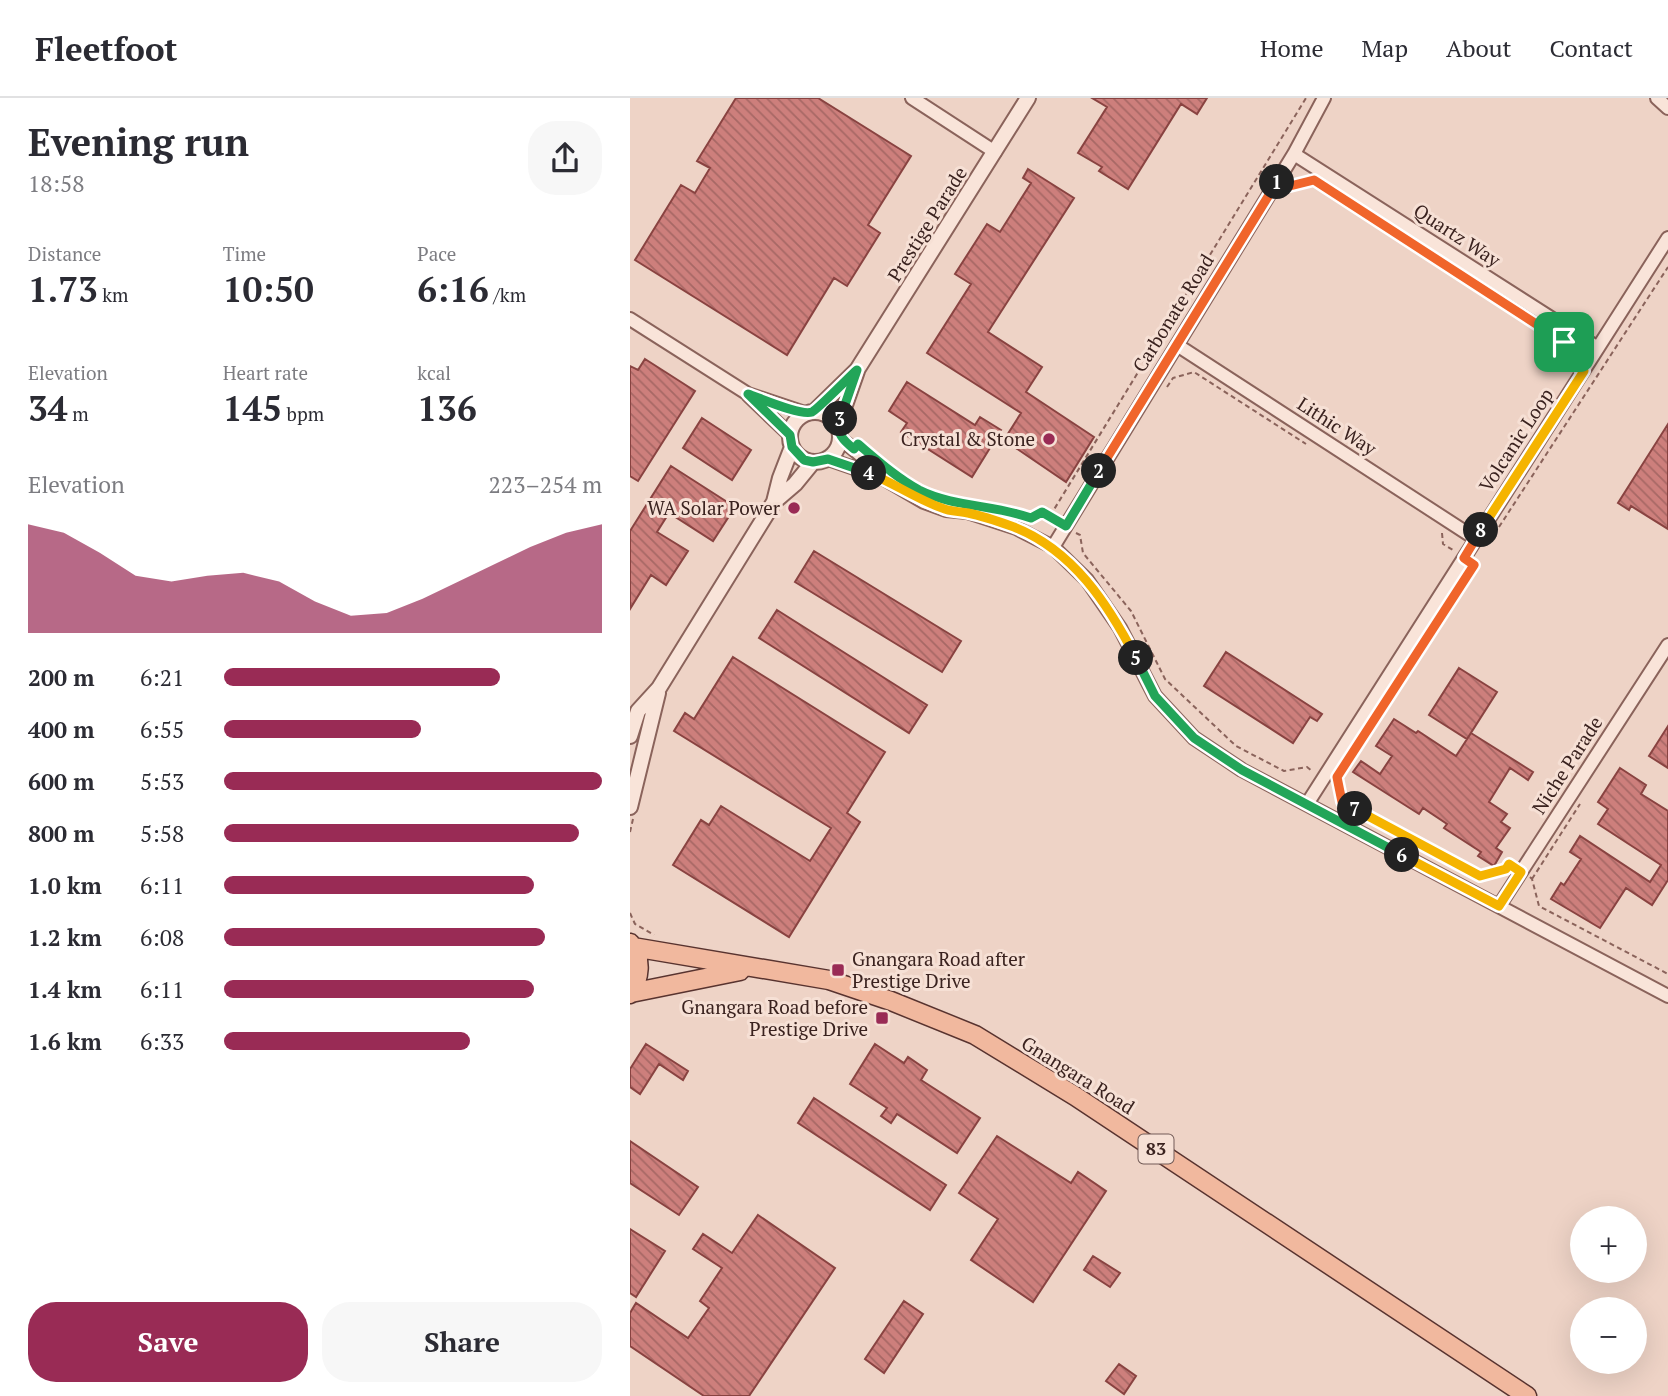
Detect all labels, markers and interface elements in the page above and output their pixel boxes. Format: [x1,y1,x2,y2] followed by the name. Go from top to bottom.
[35,27,178,70] text: Fleetfoot
[1260,32,1324,64] text: Home
[1362,32,1408,64] text: Map
[1446,32,1512,64] text: About
[1550,32,1633,64] text: Contact
[28,117,249,167] text: Evening run
[528,121,602,195] button: share
[881,161,972,286] street label: Prestige Parade
[1260,164,1294,200] pin: 1
[28,168,85,199] text: 18:58
[1271,169,1282,194] text: 1
[1409,197,1506,272] street label: Quartz Way
[28,241,101,266] text: Distance
[223,241,266,266] text: Time
[417,241,456,266] text: Pace
[1126,249,1219,376] street label: Carbonate Road
[28,266,98,312] text: 1.73
[223,266,314,312] text: 10:50
[417,266,489,312] text: 6:16
[98,282,129,307] text: km
[489,282,526,307] text: /km
[1534,312,1594,372] pin
[1545,323,1583,361] icon: arrive
[28,360,108,385] text: Elevation
[223,360,308,385] text: Heart rate
[417,360,451,385] text: kcal
[1473,383,1558,496] street label: Volcanic Loop
[28,385,68,431] text: 34
[223,385,282,431] text: 145
[417,385,477,431] text: 136
[1293,391,1382,461] street label: Lithic Way
[68,401,89,426] text: m
[282,401,324,426] text: bpm
[822,402,858,436] pin: 3
[834,406,845,431] text: 3
[901,426,1035,451] place label: Crystal & Stone
[1041,431,1057,447] marker: Crystal & Stone
[1082,454,1116,488] pin: 2
[852,456,886,490] pin: 4
[1093,458,1104,483] text: 2
[863,460,874,485] text: 4
[28,469,125,500] text: Elevation
[489,469,602,500] text: 223–254 m
[647,495,781,520] place label: WA Solar Power
[786,500,802,516] marker: WA Solar Power
[1464,512,1498,548] pin: 8
[1475,517,1486,542] text: 8
[1119,640,1154,676] pin: 5
[1130,645,1141,670] text: 5
[28,662,94,693] text: 200 m
[140,662,184,693] text: 6:21
[1526,711,1607,818] street label: Niche Parade
[28,714,94,745] text: 400 m
[140,714,184,745] text: 6:55
[28,766,94,797] text: 600 m
[140,766,184,797] text: 5:53
[1338,792,1372,826] pin: 7
[1349,796,1360,821] text: 7
[28,818,94,849] text: 800 m
[140,818,184,849] text: 5:58
[1384,838,1420,872] pin: 6
[1396,842,1407,867] text: 6
[28,870,102,901] text: 1.0 km
[140,870,184,901] text: 6:11
[28,922,102,953] text: 1.2 km
[140,922,184,953] text: 6:08
[852,946,1026,993] place label: Gnangara Road after Prestige Drive
[830,962,846,978] marker: Gnangara Road after Prestige Drive
[28,974,102,1005] text: 1.4 km
[140,974,184,1005] text: 6:11
[681,994,868,1041] place label: Gnangara Road before Prestige Drive
[874,1010,890,1026] marker: Gnangara Road before Prestige Drive
[28,1026,102,1057] text: 1.6 km
[140,1026,184,1057] text: 6:33
[1017,1030,1140,1120] street label: Gnangara Road
[1138,1134,1174,1164] road number: 83
[1570,1206,1647,1374] map controls
[1570,1206,1647,1283] button: +
[1570,1297,1647,1374] button: −
[28,1302,308,1382] button: Save
[322,1302,602,1382] button: Share

